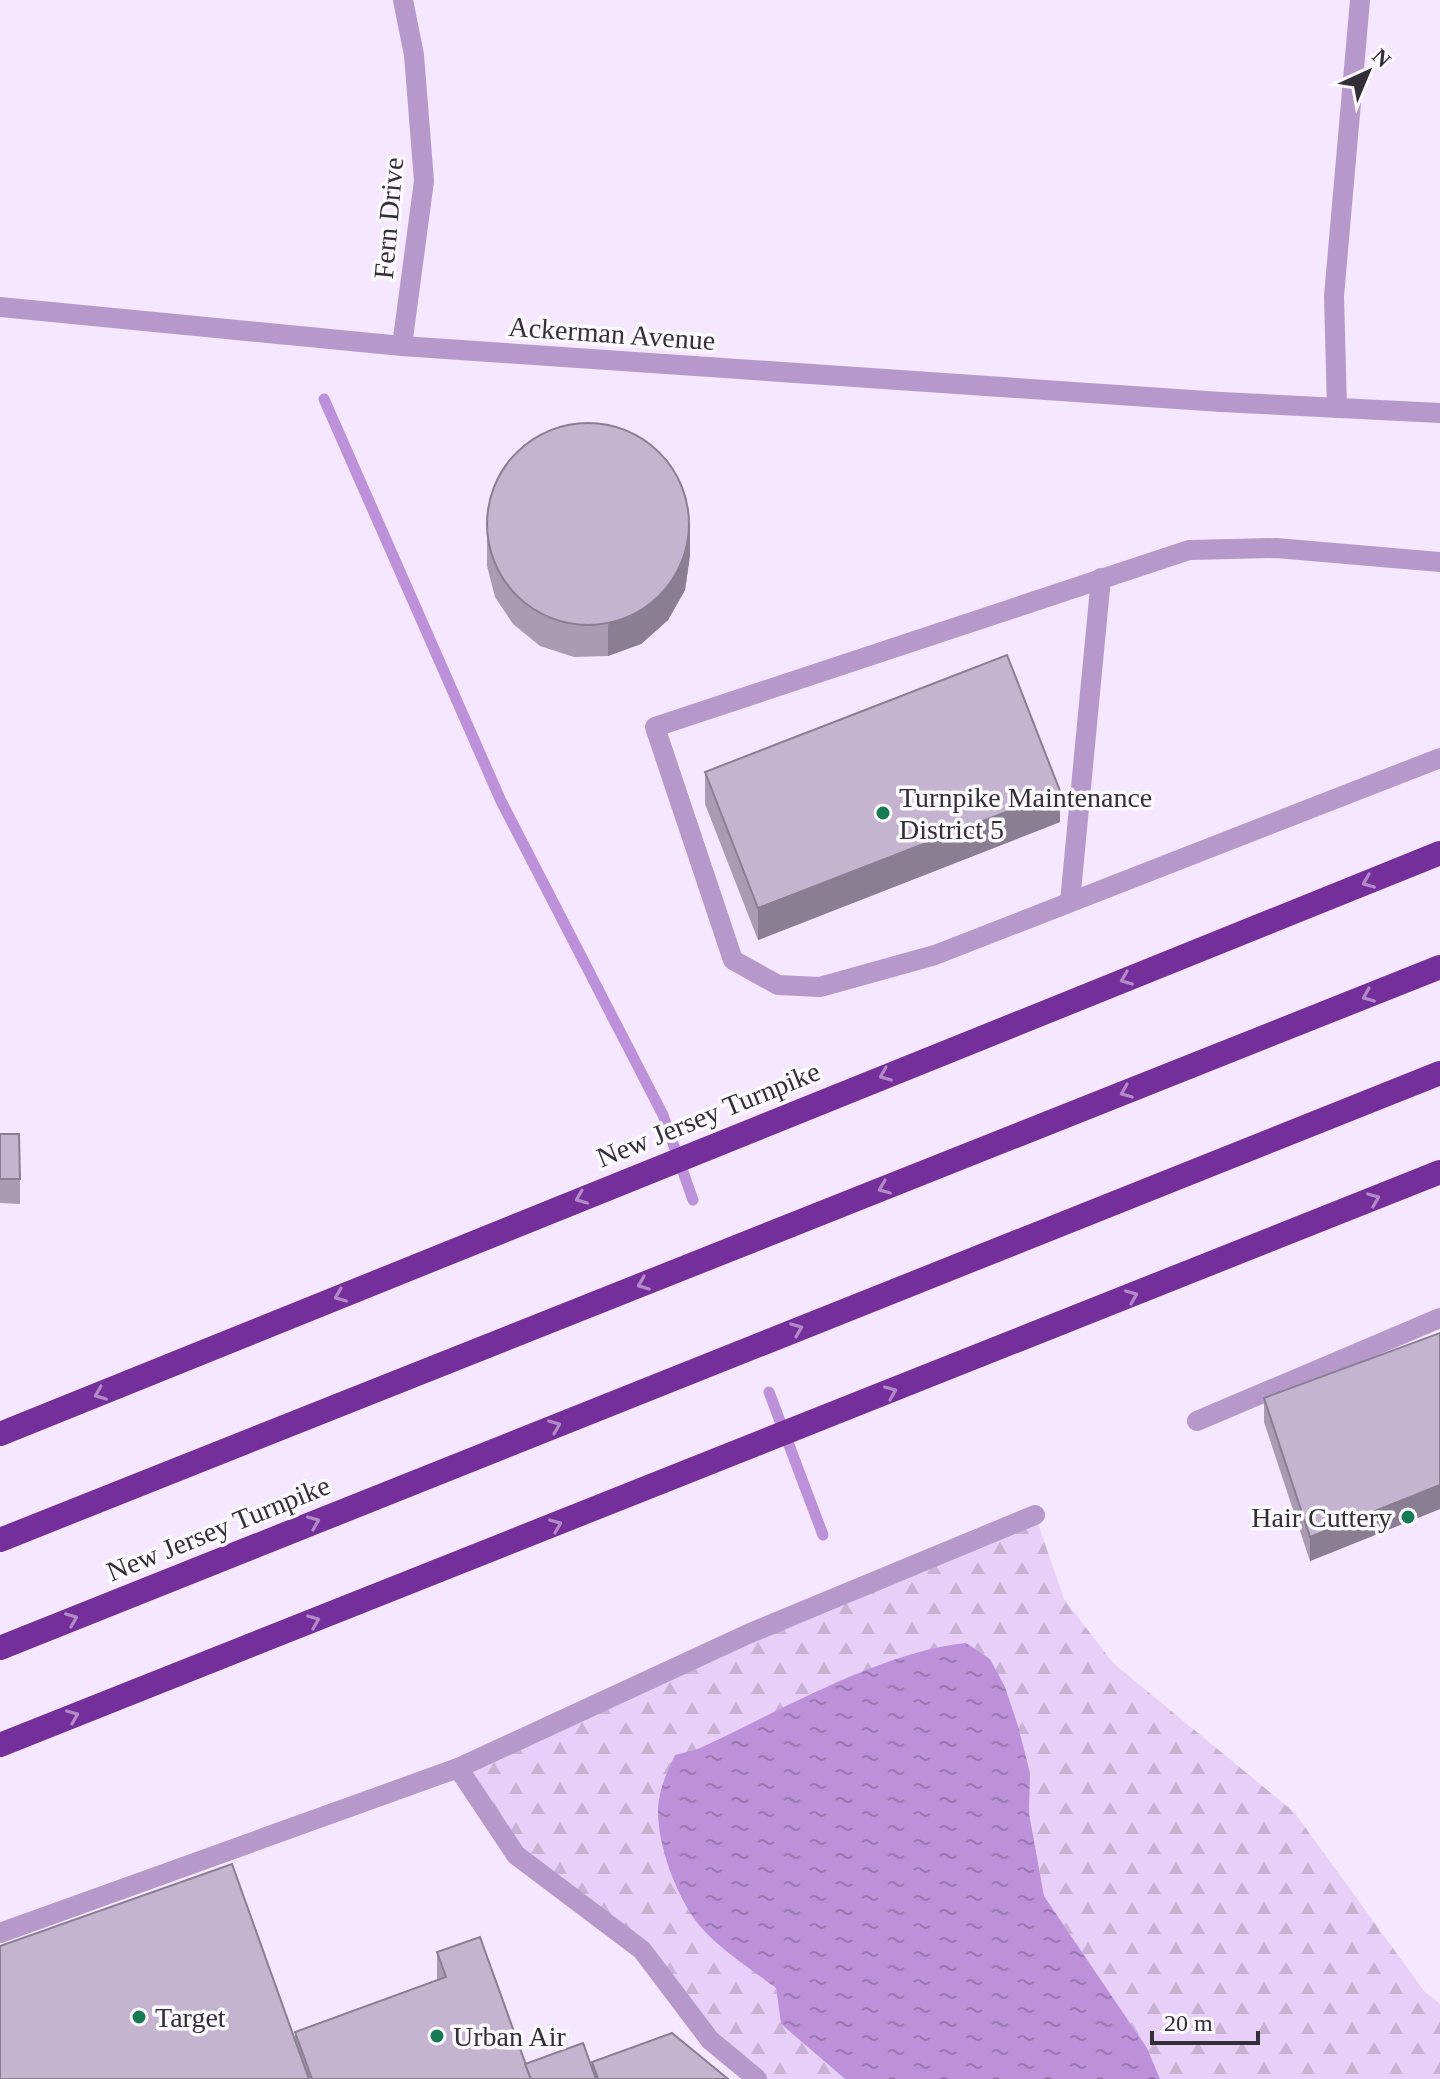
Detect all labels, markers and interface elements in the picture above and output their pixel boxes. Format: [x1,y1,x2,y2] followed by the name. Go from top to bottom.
[1328,32,1408,112] north arrow
[1367,43,1396,73] text: N
[368,156,409,280] street label: Fern Drive
[508,311,716,356] street label: Ackerman Avenue
[899,782,1152,845] place label: Turnpike Maintenance District 5
[874,804,892,822] marker: Turnpike Maintenance District 5
[1362,872,1376,889] one-way arrow
[1120,969,1134,985] one-way arrow
[1362,986,1376,1003] one-way arrow
[592,1056,824,1173] street label: New Jersey Turnpike
[879,1065,893,1082] one-way arrow
[1120,1082,1134,1099] one-way arrow
[878,1178,892,1195] one-way arrow
[575,1188,589,1205] one-way arrow
[1366,1192,1380,1209] one-way arrow
[637,1274,651,1291] one-way arrow
[334,1286,348,1303] one-way arrow
[1124,1289,1138,1305] one-way arrow
[789,1323,803,1339] one-way arrow
[94,1384,108,1401] one-way arrow
[883,1386,897,1402] one-way arrow
[547,1419,561,1436] one-way arrow
[102,1470,334,1587] street label: New Jersey Turnpike
[1251,1502,1392,1533] place label: Hair Cuttery
[1399,1508,1417,1526] marker: Hair Cuttery
[306,1515,320,1532] one-way arrow
[548,1519,562,1535] one-way arrow
[64,1612,78,1629] one-way arrow
[306,1614,320,1631] one-way arrow
[65,1710,79,1726] one-way arrow
[1152,1995,1258,2045] scale bar
[155,2002,226,2033] place label: Target
[130,2008,148,2026] marker: Target
[1164,2010,1213,2036] text: 20 m
[453,2021,566,2052] place label: Urban Air
[428,2027,446,2045] marker: Urban Air

